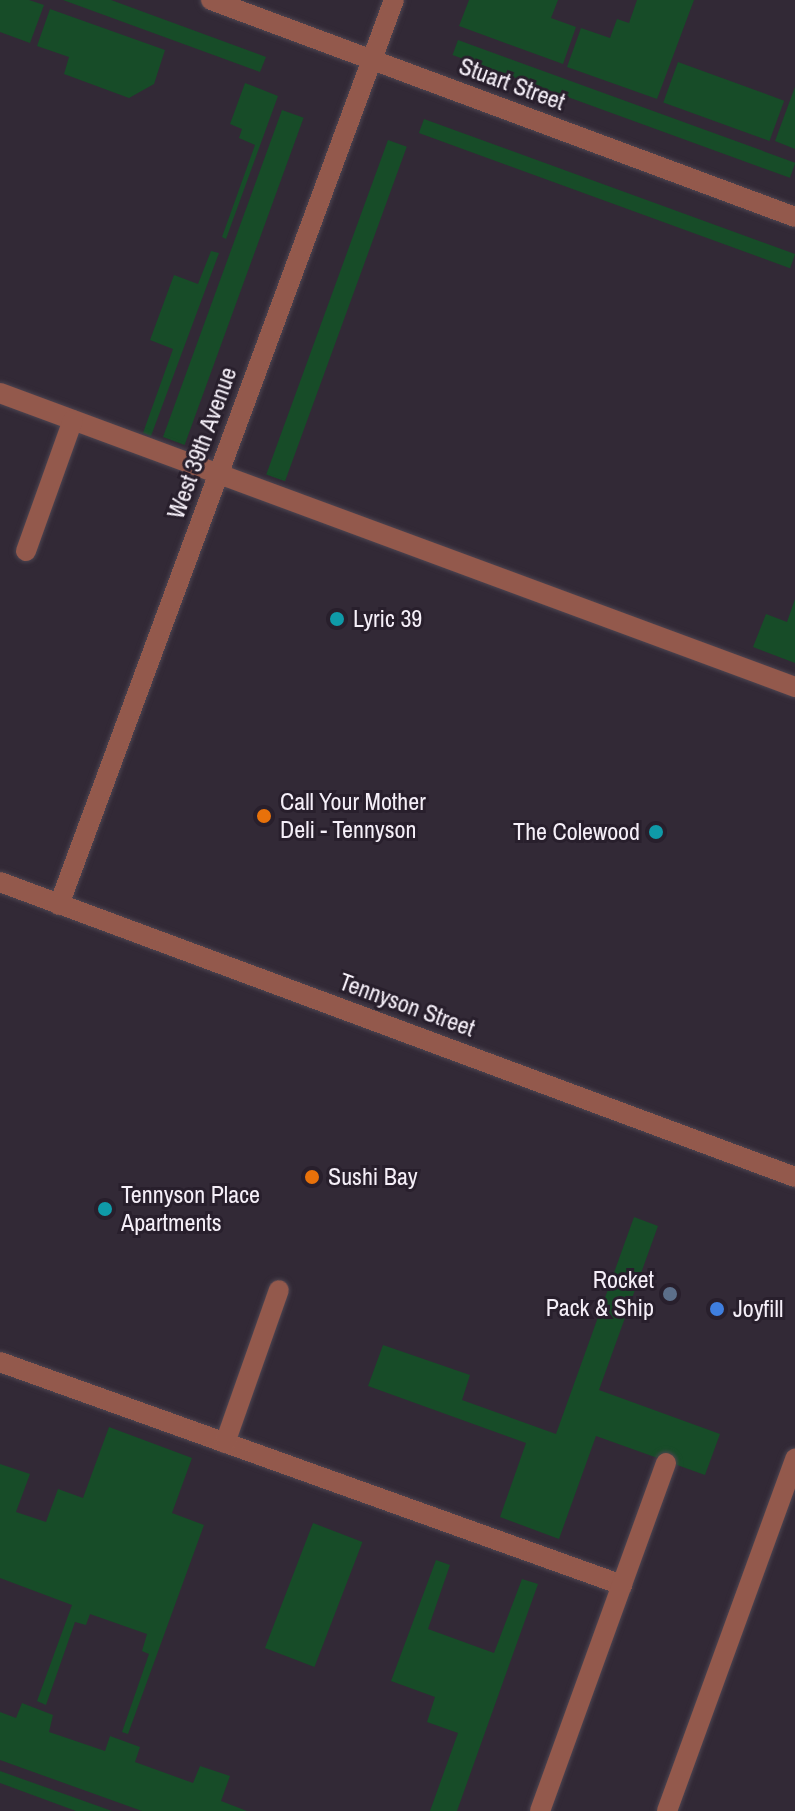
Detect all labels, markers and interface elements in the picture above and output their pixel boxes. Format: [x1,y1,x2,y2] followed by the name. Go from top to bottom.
[455,52,569,116] street label: Stuart Street
[161,363,243,523] street label: West 39th Avenue
[353,605,422,633] place label: Lyric 39
[328,610,346,628] marker: Lyric 39
[280,788,426,844] place label: Call Your Mother Deli - Tennyson
[255,807,273,825] marker: Call Your Mother Deli - Tennyson
[513,818,640,846] place label: The Colewood
[647,823,665,841] marker: The Colewood
[335,967,479,1043] street label: Tennyson Street
[328,1163,418,1191] place label: Sushi Bay
[303,1168,321,1186] marker: Sushi Bay
[121,1181,260,1237] place label: Tennyson Place Apartments
[96,1200,114,1218] marker: Tennyson Place Apartments
[546,1266,654,1322] place label: Rocket Pack & Ship
[661,1285,679,1303] marker: Rocket Pack & Ship
[733,1295,783,1323] place label: Joyfill
[708,1300,726,1318] marker: Joyfill

